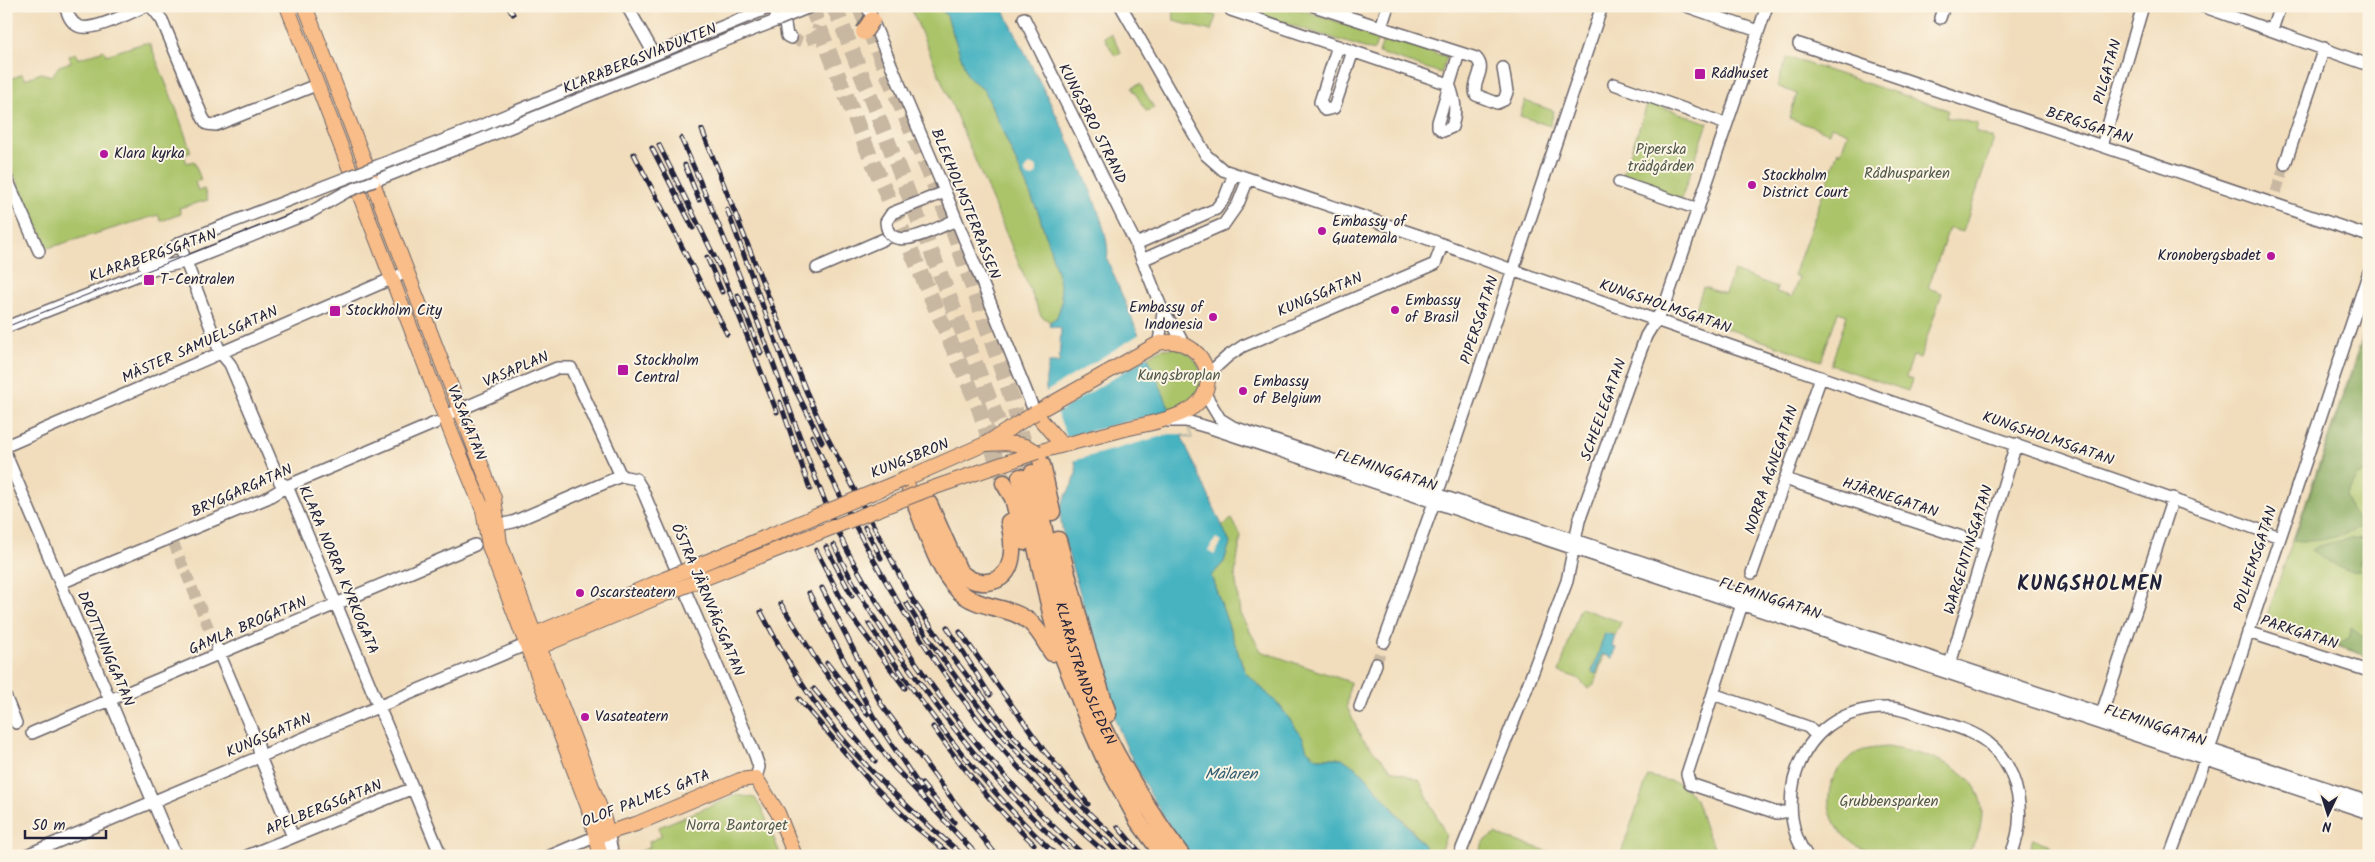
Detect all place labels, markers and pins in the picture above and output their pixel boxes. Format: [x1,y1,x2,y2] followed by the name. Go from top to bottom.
[1711,62,1769,86] place label: Rådhuset
[1693,67,1707,81] marker: Rådhuset
[114,142,185,166] place label: Klara kyrka
[98,148,110,160] marker: Klara kyrka
[1762,164,1848,205] place label: Stockholm District Court
[1746,179,1758,191] marker: Stockholm District Court
[1332,210,1407,251] place label: Embassy of Guatemala
[1316,225,1328,237] marker: Embassy of Guatemala
[2158,244,2261,268] place label: Kronobergsbadet
[2265,250,2277,262] marker: Kronobergsbadet
[160,268,235,292] place label: T-Centralen
[142,273,156,287] marker: T-Centralen
[1405,289,1461,330] place label: Embassy of Brasil
[1129,296,1204,337] place label: Embassy of Indonesia
[346,299,443,323] place label: Stockholm City
[328,304,342,318] marker: Stockholm City
[1389,304,1401,316] marker: Embassy of Brasil
[1207,311,1219,323] marker: Embassy of Indonesia
[634,349,699,390] place label: Stockholm Central
[616,363,630,377] marker: Stockholm Central
[1253,370,1321,411] place label: Embassy of Belgium
[1237,385,1249,397] marker: Embassy of Belgium
[590,581,676,605] place label: Oscarsteatern
[574,587,586,599] marker: Oscarsteatern
[595,705,669,729] place label: Vasateatern
[579,711,591,723] marker: Vasateatern

